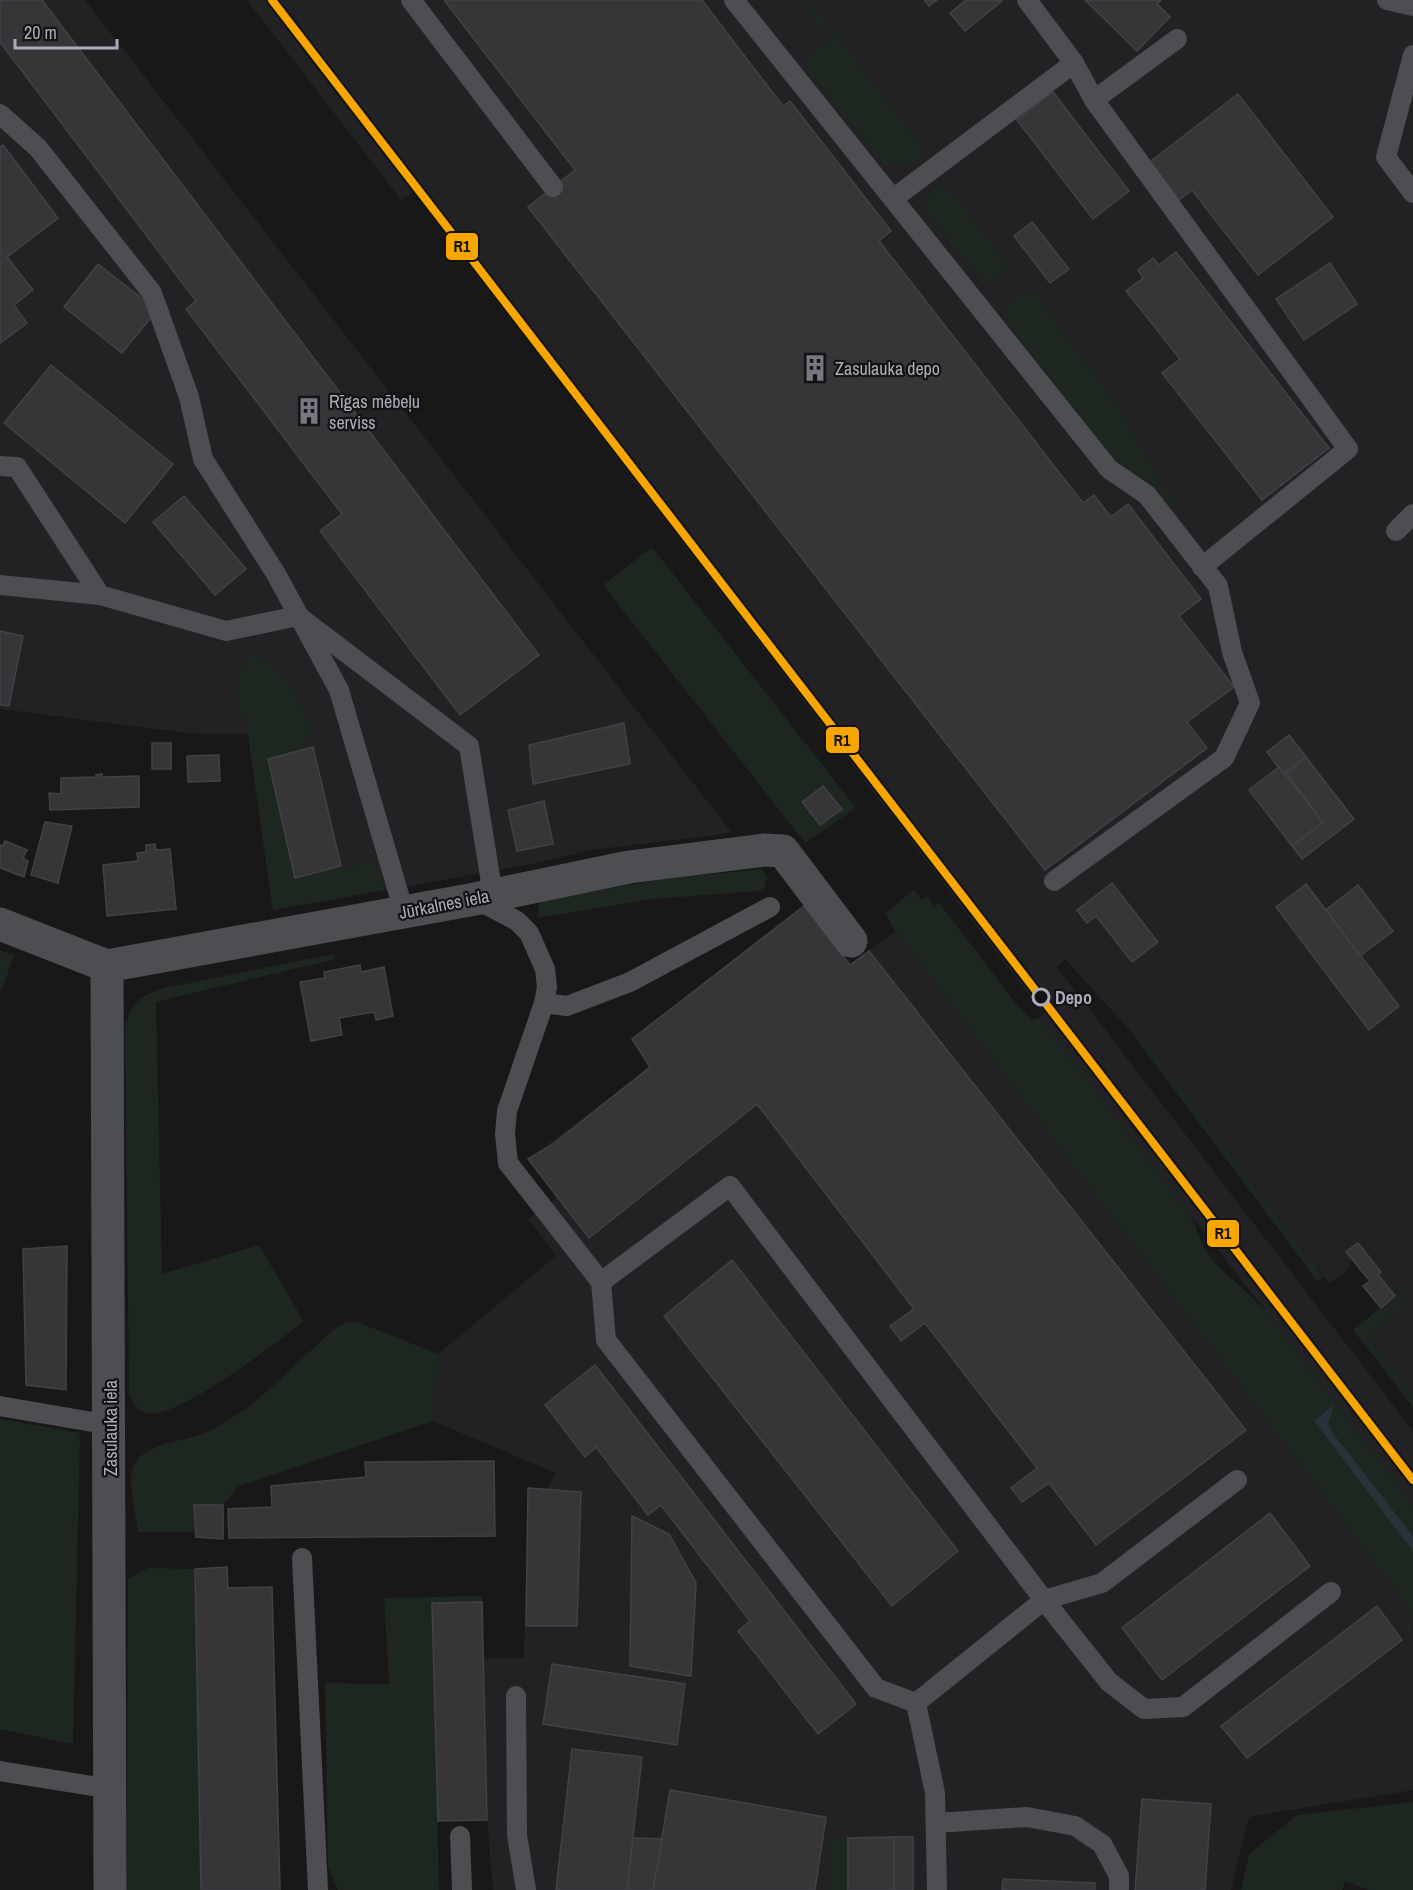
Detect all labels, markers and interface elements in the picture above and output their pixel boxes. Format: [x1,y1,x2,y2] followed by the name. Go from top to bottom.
[15,12,117,50] scale bar
[24,20,57,45] text: 20 m
[445,232,479,261] line badge: R1
[454,235,471,257] text: R1
[800,353,830,383] building icon: Zasulauka depo
[835,356,940,381] place label: Zasulauka depo
[329,389,420,435] place label: Rīgas mēbeļu serviss
[294,396,324,426] building icon: Rīgas mēbeļu serviss
[825,726,860,754] line badge: R1
[834,729,851,751] text: R1
[397,883,491,925] street label: Jūrkalnes iela
[1055,985,1092,1010] place label: Depo
[1032,988,1050,1006] marker: Depo
[1206,1219,1240,1248] line badge: R1
[1215,1222,1232,1244] text: R1
[98,1380,123,1476] street label: Zasulauka iela

